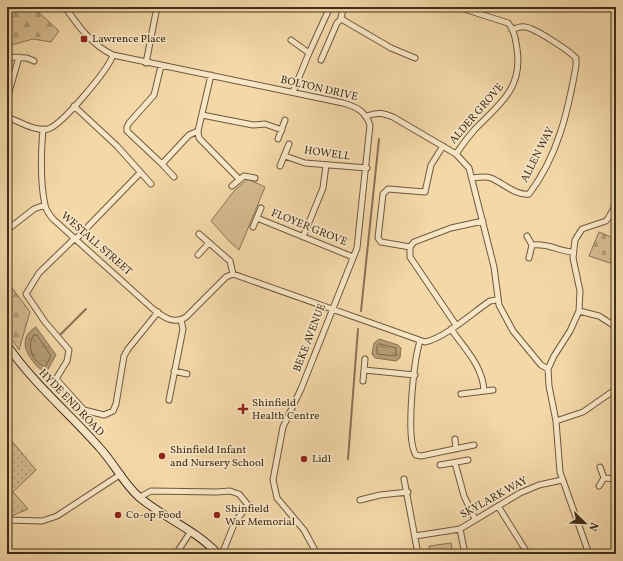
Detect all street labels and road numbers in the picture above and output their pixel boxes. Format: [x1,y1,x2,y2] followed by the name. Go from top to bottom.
[279,73,360,105] street label: BOLTON DRIVE
[446,80,508,148] street label: ALDER GROVE
[518,125,558,185] street label: ALLEN WAY
[303,143,351,165] street label: HOWELL
[269,206,350,250] street label: FLOYER GROVE
[57,209,135,280] street label: WESTALL STREET
[290,301,330,374] street label: BEKE AVENUE
[35,366,107,440] street label: HYDE END ROAD
[458,473,530,523] street label: SKYLARK WAY

